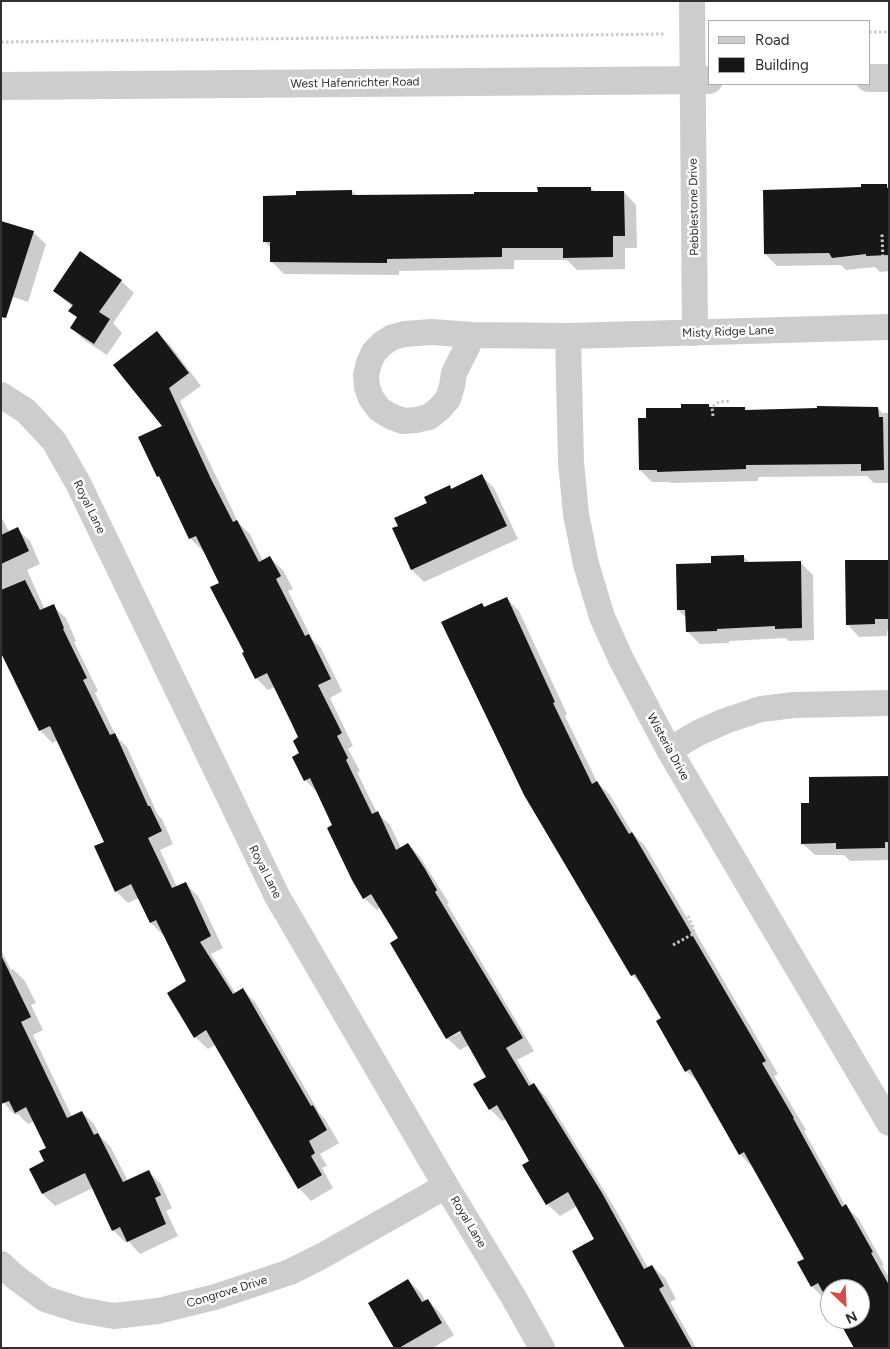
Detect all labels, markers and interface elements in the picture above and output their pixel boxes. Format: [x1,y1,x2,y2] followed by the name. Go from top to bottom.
[708,20,870,85] legend
[755,31,790,49] text: Road
[755,56,809,74] text: Building
[290,75,420,91] street label: West Hafenrichter Road
[686,158,702,256] street label: Pebblestone Drive
[682,323,774,341] street label: Misty Ridge Lane
[70,478,108,536] street label: Royal Lane
[644,711,692,783] street label: Wisteria Drive
[245,843,285,901] street label: Royal Lane
[447,1194,489,1250] street label: Royal Lane
[185,1273,269,1311] street label: Congrove Drive
[820,1279,870,1329] north arrow
[843,1307,860,1327] text: N

